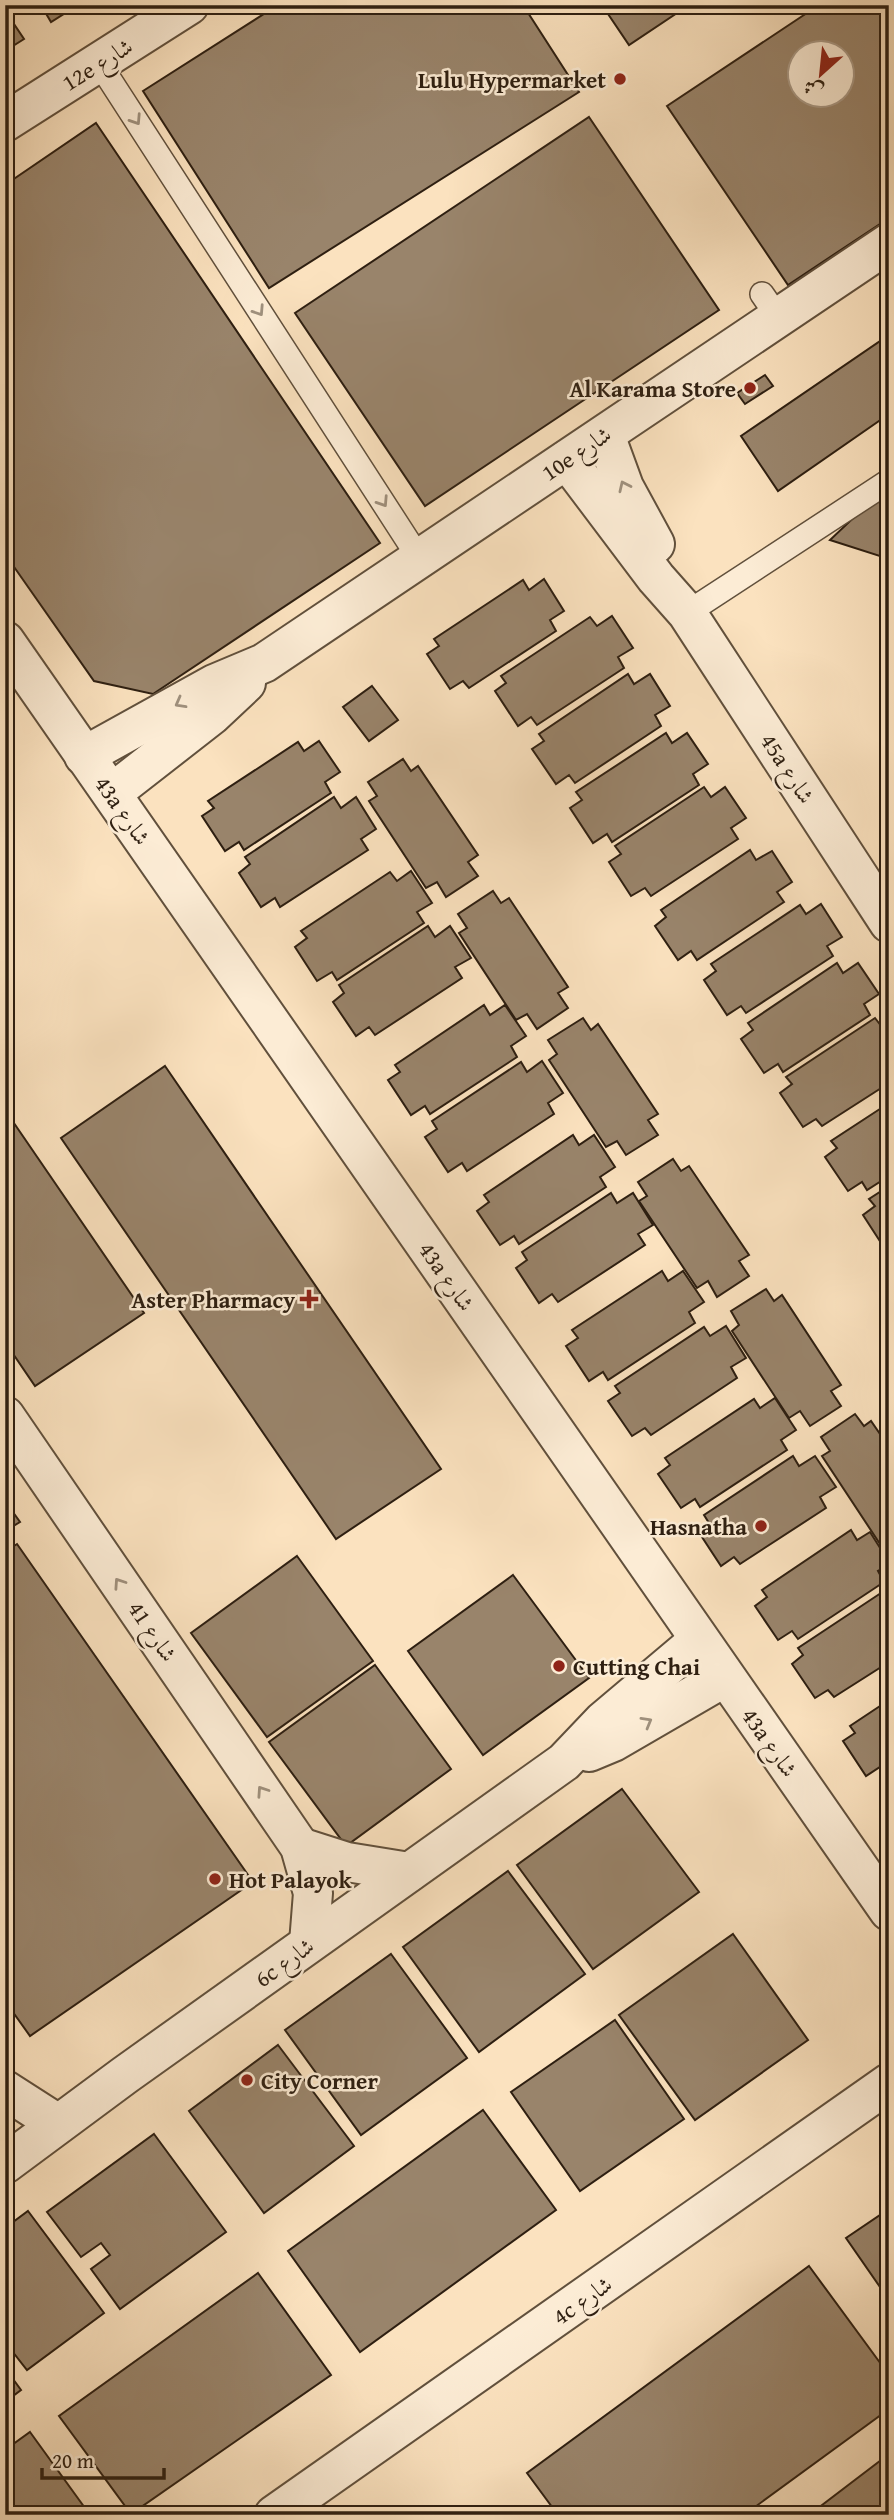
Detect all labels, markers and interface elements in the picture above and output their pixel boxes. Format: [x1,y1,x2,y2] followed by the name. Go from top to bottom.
[55,29,141,102] street label: 12e شارع
[786,38,856,108] north arrow
[418,63,606,96] place label: Lulu Hypermarket
[612,71,628,87] marker: Lulu Hypermarket
[799,72,828,106] text: ش
[127,112,140,125] one-way arrow
[251,303,264,316] one-way arrow
[570,372,736,405] place label: Al Karama Store
[742,380,758,396] marker: Al Karama Store
[534,418,620,492] street label: 10e شارع
[618,481,632,493] one-way arrow
[375,494,388,507] one-way arrow
[175,695,187,708] one-way arrow
[750,726,823,812] street label: 45a شارع
[84,769,159,854] street label: 43a شارع
[408,1235,483,1320] street label: 43a شارع
[132,1283,295,1316] place label: Aster Pharmacy
[301,1291,317,1307] marker: Aster Pharmacy
[650,1510,747,1543] place label: Hasnatha
[753,1518,769,1534] marker: Hasnatha
[115,1578,128,1591] one-way arrow
[117,1594,185,1670] street label: شارع 41
[573,1650,700,1683] place label: Cutting Chai
[551,1658,567,1674] marker: Cutting Chai
[731,1701,806,1786] street label: 43a شارع
[640,1717,653,1730] one-way arrow
[258,1786,270,1799] one-way arrow
[229,1863,353,1896] place label: Hot Palayok
[207,1871,223,1887] marker: Hot Palayok
[247,1929,323,1998] street label: 6c شارع
[261,2064,378,2097] place label: City Corner
[239,2072,255,2088] marker: City Corner
[545,2267,621,2336] street label: 4c شارع
[42,2436,164,2480] scale bar
[52,2445,94,2476] text: 20 m

